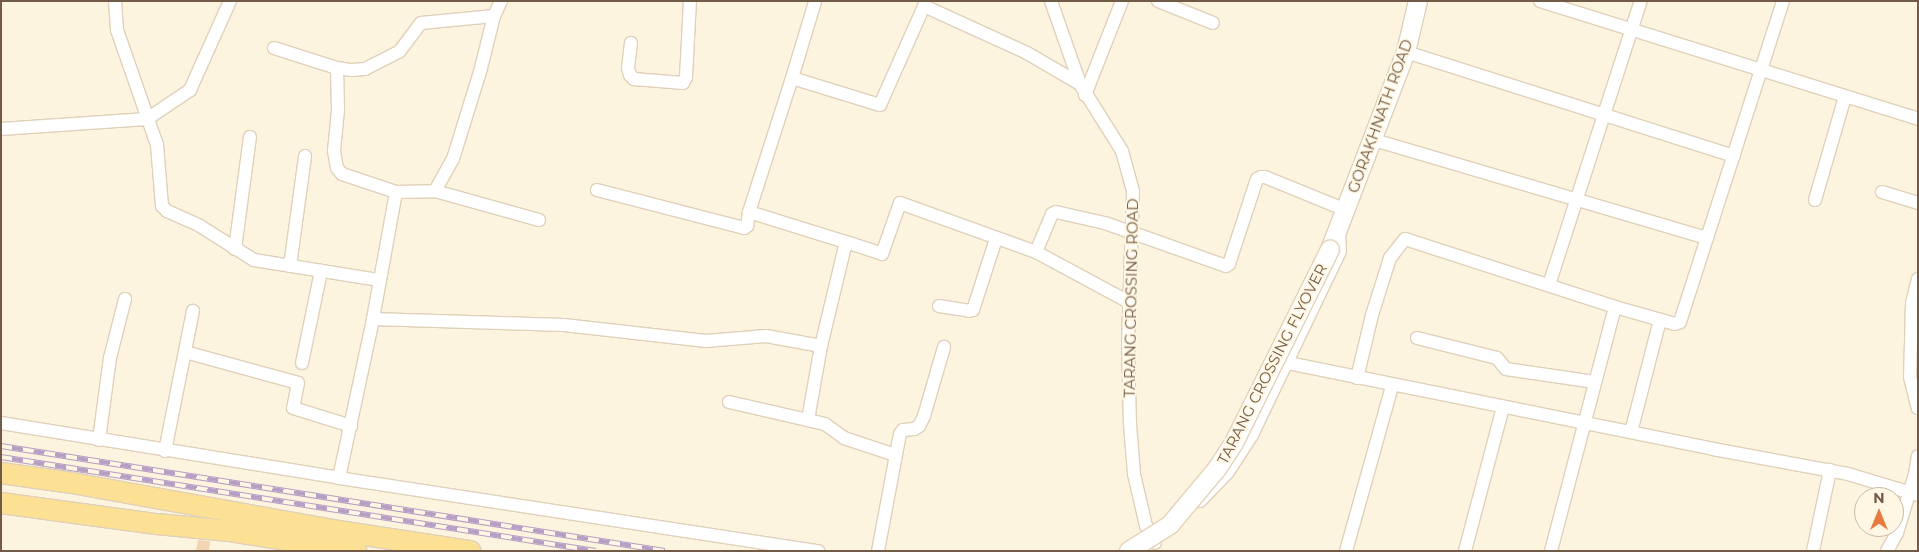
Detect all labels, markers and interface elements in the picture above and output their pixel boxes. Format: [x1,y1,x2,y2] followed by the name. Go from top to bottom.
[1344,37,1416,195] street label: GORAKHNATH ROAD
[1120,198,1142,398] street label: TARANG CROSSING ROAD
[1213,261,1331,467] street label: TARANG CROSSING FLYOVER
[1854,487,1904,537] north arrow
[1873,489,1885,507] text: N

